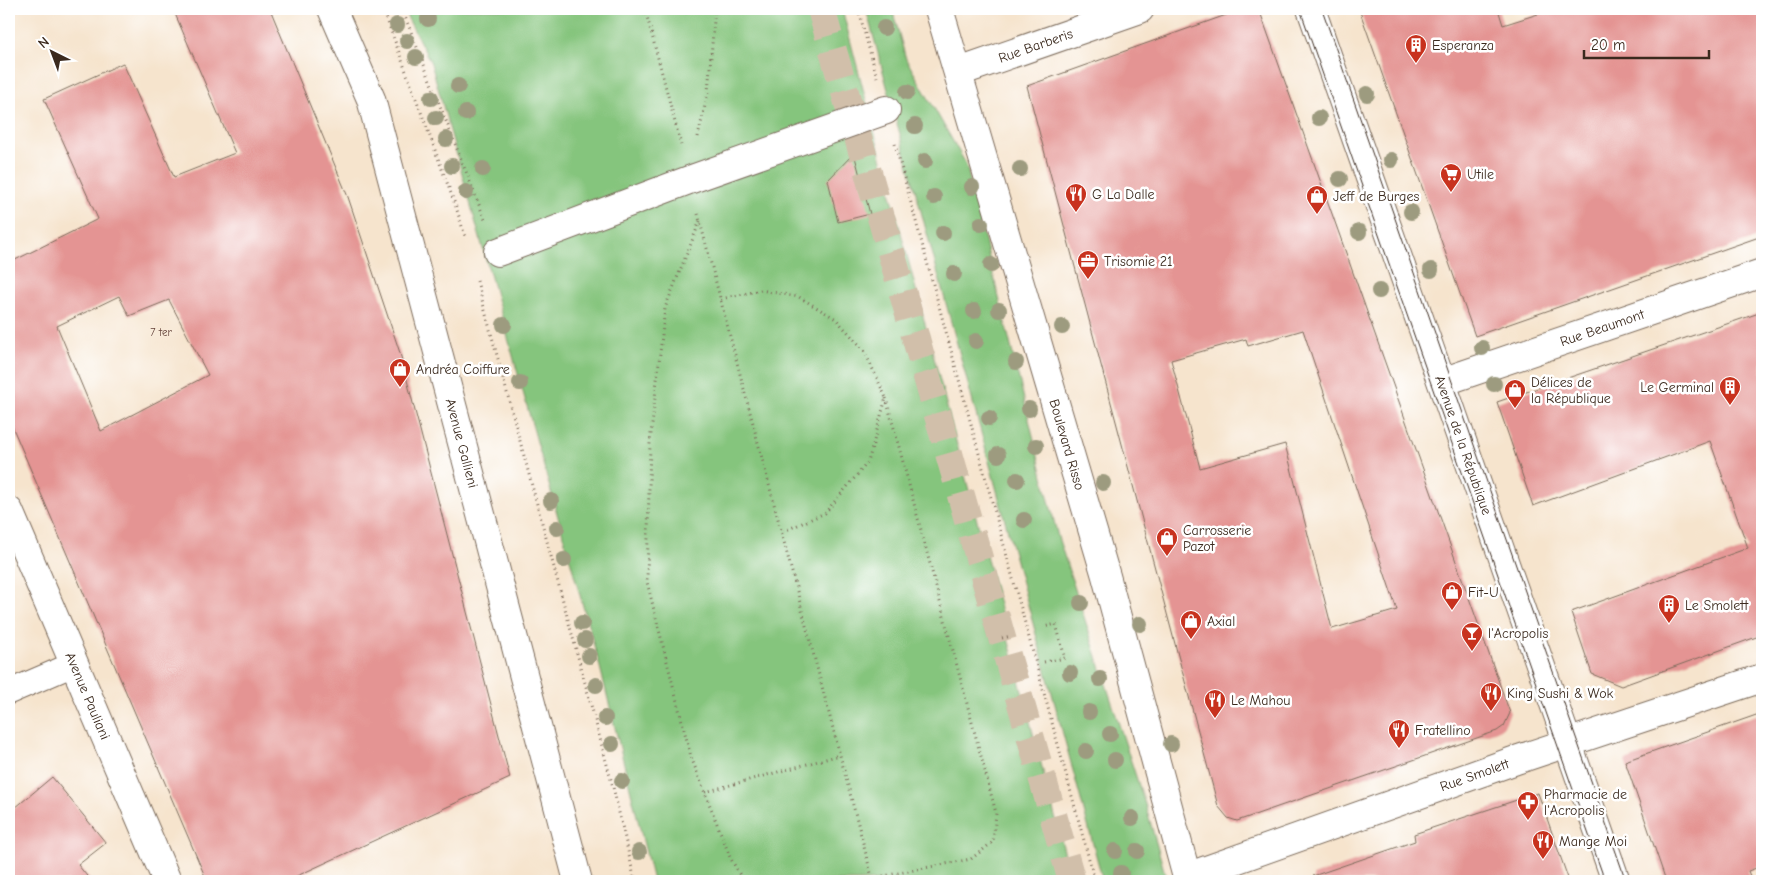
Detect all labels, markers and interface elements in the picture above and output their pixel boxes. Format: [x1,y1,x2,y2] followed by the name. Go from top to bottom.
[996,25,1075,66] street label: Rue Barberis
[28,28,78,78] north arrow
[1584,28,1708,60] scale bar
[35,33,53,52] text: N
[1404,33,1428,64] building icon: Esperanza
[1591,36,1625,54] text: 20 m
[1432,37,1494,54] place label: Esperanza
[1439,162,1463,193] supermarket icon: Utile
[1467,166,1494,183] place label: Utile
[1064,182,1088,213] restaurant icon: G La Dalle
[1305,184,1329,215] shop icon: Jeff de Burges
[1092,186,1155,203] place label: G La Dalle
[1333,188,1419,205] place label: Jeff de Burges
[1076,249,1100,280] office icon: Trisomie 21
[1104,253,1173,270] place label: Trisomie 21
[1558,305,1647,350] street label: Rue Beaumont
[150,326,172,339] house number: 7 ter
[388,357,412,388] shop icon: Andréa Coiffure
[416,361,510,378] place label: Andréa Coiffure
[1431,373,1496,517] street label: Avenue de la République
[1531,374,1611,407] place label: Délices de la République
[1718,375,1742,406] building icon: Le Germinal
[1503,378,1527,409] shop icon: Délices de la République
[1640,379,1714,396] place label: Le Germinal
[442,396,482,490] street label: Avenue Gallieni
[1046,397,1089,492] street label: Boulevard Risso
[1183,522,1251,555] place label: Carrosserie Pazot
[1155,526,1179,557] shop icon: Carrosserie Pazot
[1440,580,1464,611] shop icon: Fit-U
[1468,584,1499,601] place label: Fit-U
[1657,593,1681,624] building icon: Le Smolett
[1685,597,1749,614] place label: Le Smolett
[1179,609,1203,640] shop icon: Axial
[1207,613,1235,630] place label: Axial
[1460,621,1484,652] bar icon: l'Acropolis
[1488,625,1549,642] place label: l'Acropolis
[62,650,114,742] street label: Avenue Pauliani
[1479,681,1503,712] restaurant icon: King Sushi & Wok
[1507,685,1614,702] place label: King Sushi & Wok
[1203,688,1227,719] restaurant icon: Le Mahou
[1231,692,1290,709] place label: Le Mahou
[1387,718,1411,749] restaurant icon: Fratellino
[1415,722,1471,739] place label: Fratellino
[1438,754,1512,795] street label: Rue Smolett
[1544,786,1627,819] place label: Pharmacie de l'Acropolis
[1516,790,1540,821] pharmacy icon: Pharmacie de l'Acropolis
[1531,829,1555,860] restaurant icon: Mange Moi
[1559,833,1627,850] place label: Mange Moi

